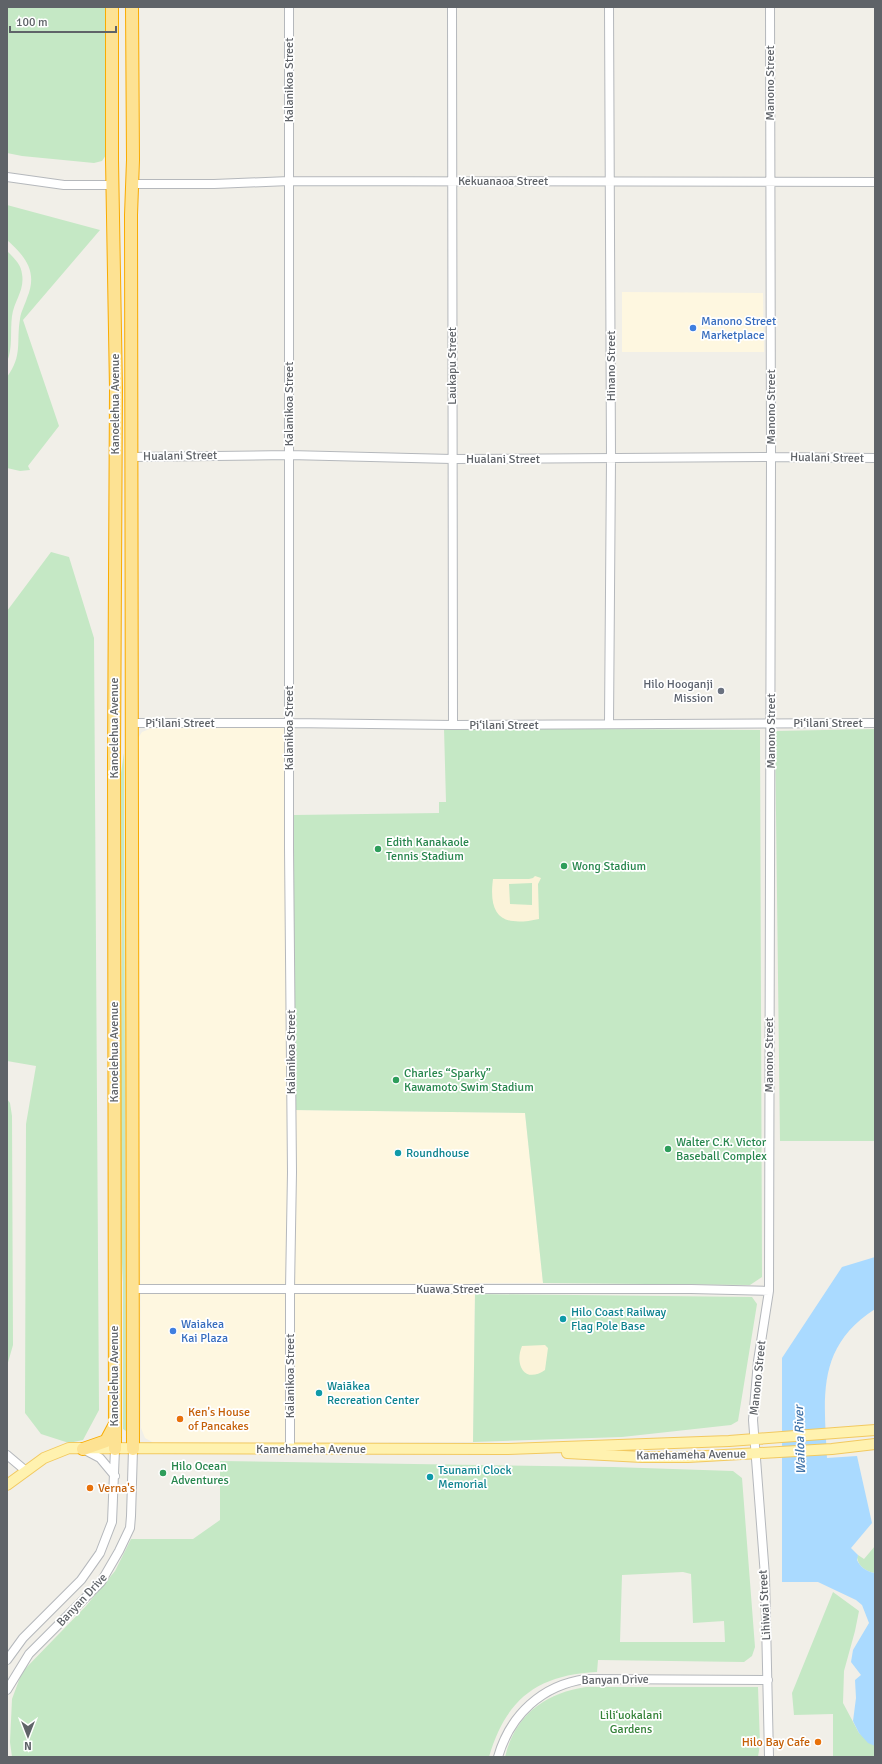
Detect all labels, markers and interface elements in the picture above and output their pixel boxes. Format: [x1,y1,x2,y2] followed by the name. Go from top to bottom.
[10,8,116,34] scale bar
[16,15,48,30] text: 100 m
[282,38,297,122] street label: Kalanikoa Street
[763,45,778,121] street label: Manono Street
[458,174,548,189] street label: Kekuanaoa Street
[701,314,776,343] place label: Manono Street Marketplace
[688,323,698,333] marker: Manono Street Marketplace
[445,327,460,405] street label: Laukapu Street
[604,331,619,401] street label: Hinano Street
[108,354,123,454] street label: Kanoelehua Avenue
[282,362,297,446] street label: Kalanikoa Street
[764,369,779,445] street label: Manono Street
[143,448,217,464] street label: Hualani Street
[790,450,864,466] street label: Hualani Street
[466,452,540,467] street label: Hualani Street
[643,677,713,706] place label: Hilo Hooganji Mission
[107,678,122,778] street label: Kanoelehua Avenue
[282,686,297,770] street label: Kalanikoa Street
[716,686,726,696] marker: Hilo Hooganji Mission
[764,693,779,769] street label: Manono Street
[145,716,215,731] street label: Pi‘ilani Street
[793,716,863,731] street label: Pi‘ilani Street
[469,718,539,733] street label: Pi‘ilani Street
[386,835,469,864] place label: Edith Kanakaole Tennis Stadium
[373,844,383,854] marker: Edith Kanakaole Tennis Stadium
[572,859,646,874] place label: Wong Stadium
[559,861,569,871] marker: Wong Stadium
[107,1002,122,1102] street label: Kanoelehua Avenue
[284,1010,299,1094] street label: Kalanikoa Street
[762,1017,777,1093] street label: Manono Street
[404,1066,534,1095] place label: Charles “Sparky” Kawamoto Swim Stadium
[391,1075,401,1085] marker: Charles “Sparky” Kawamoto Swim Stadium
[676,1135,767,1164] place label: Walter C.K. Victor Baseball Complex
[663,1144,673,1154] marker: Walter C.K. Victor Baseball Complex
[406,1146,469,1161] place label: Roundhouse
[393,1148,403,1158] marker: Roundhouse
[416,1282,484,1297] street label: Kuawa Street
[571,1305,667,1334] place label: Hilo Coast Railway Flag Pole Base
[558,1314,568,1324] marker: Hilo Coast Railway Flag Pole Base
[181,1317,228,1346] place label: Waiakea Kai Plaza
[107,1326,122,1426] street label: Kanoelehua Avenue
[168,1326,178,1336] marker: Waiakea Kai Plaza
[283,1334,298,1418] street label: Kalanikoa Street
[747,1340,769,1416] street label: Manono Street
[327,1379,420,1408] place label: Waiākea Recreation Center
[314,1388,324,1398] marker: Waiākea Recreation Center
[791,1403,809,1475] water label: Wailoa River
[188,1405,250,1434] place label: Ken's House of Pancakes
[175,1414,185,1424] marker: Ken's House of Pancakes
[256,1442,366,1457] street label: Kamehameha Avenue
[636,1447,746,1463] street label: Kamehameha Avenue
[171,1459,229,1488] place label: Hilo Ocean Adventures
[438,1463,511,1492] place label: Tsunami Clock Memorial
[158,1468,168,1478] marker: Hilo Ocean Adventures
[425,1472,435,1482] marker: Tsunami Clock Memorial
[98,1481,135,1496] place label: Verna's
[85,1483,95,1493] marker: Verna's
[756,1569,774,1641] street label: Lihiwai Street
[54,1570,110,1630] street label: Banyan Drive
[581,1672,649,1688] street label: Banyan Drive
[600,1708,662,1737] park label: Liliʻuokalani Gardens
[8,1716,48,1756] north arrow
[742,1735,810,1750] place label: Hilo Bay Cafe
[813,1737,823,1747] marker: Hilo Bay Cafe
[24,1739,32,1752] text: N

